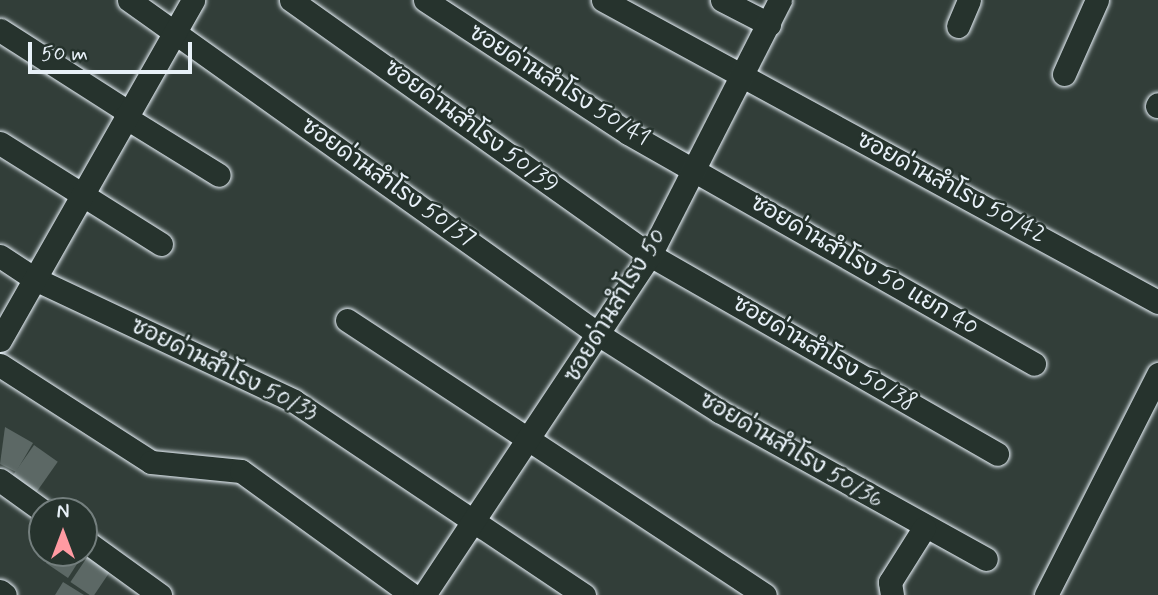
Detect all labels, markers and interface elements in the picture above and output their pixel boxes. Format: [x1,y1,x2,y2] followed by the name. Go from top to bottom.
[464,19,654,153] street label: ซอยด่านสำโรง 50/41
[32,28,196,72] scale bar
[41,40,88,68] text: 50 m
[378,54,564,200] street label: ซอยด่านสำโรง 50/39
[295,112,481,254] street label: ซอยด่านสำโรง 50/37
[852,126,1050,250] street label: ซอยด่านสำโรง 50/42
[745,190,983,342] street label: ซอยด่านสำโรง 50 แยก 40
[559,224,673,388] street label: ซอยด่านสำโรง 50
[727,290,921,418] street label: ซอยด่านสำโรง 50/38
[126,313,322,427] street label: ซอยด่านสำโรง 50/33
[694,387,888,515] street label: ซอยด่านสำโรง 50/36
[28,497,98,567] north arrow
[57,500,69,525] text: N

